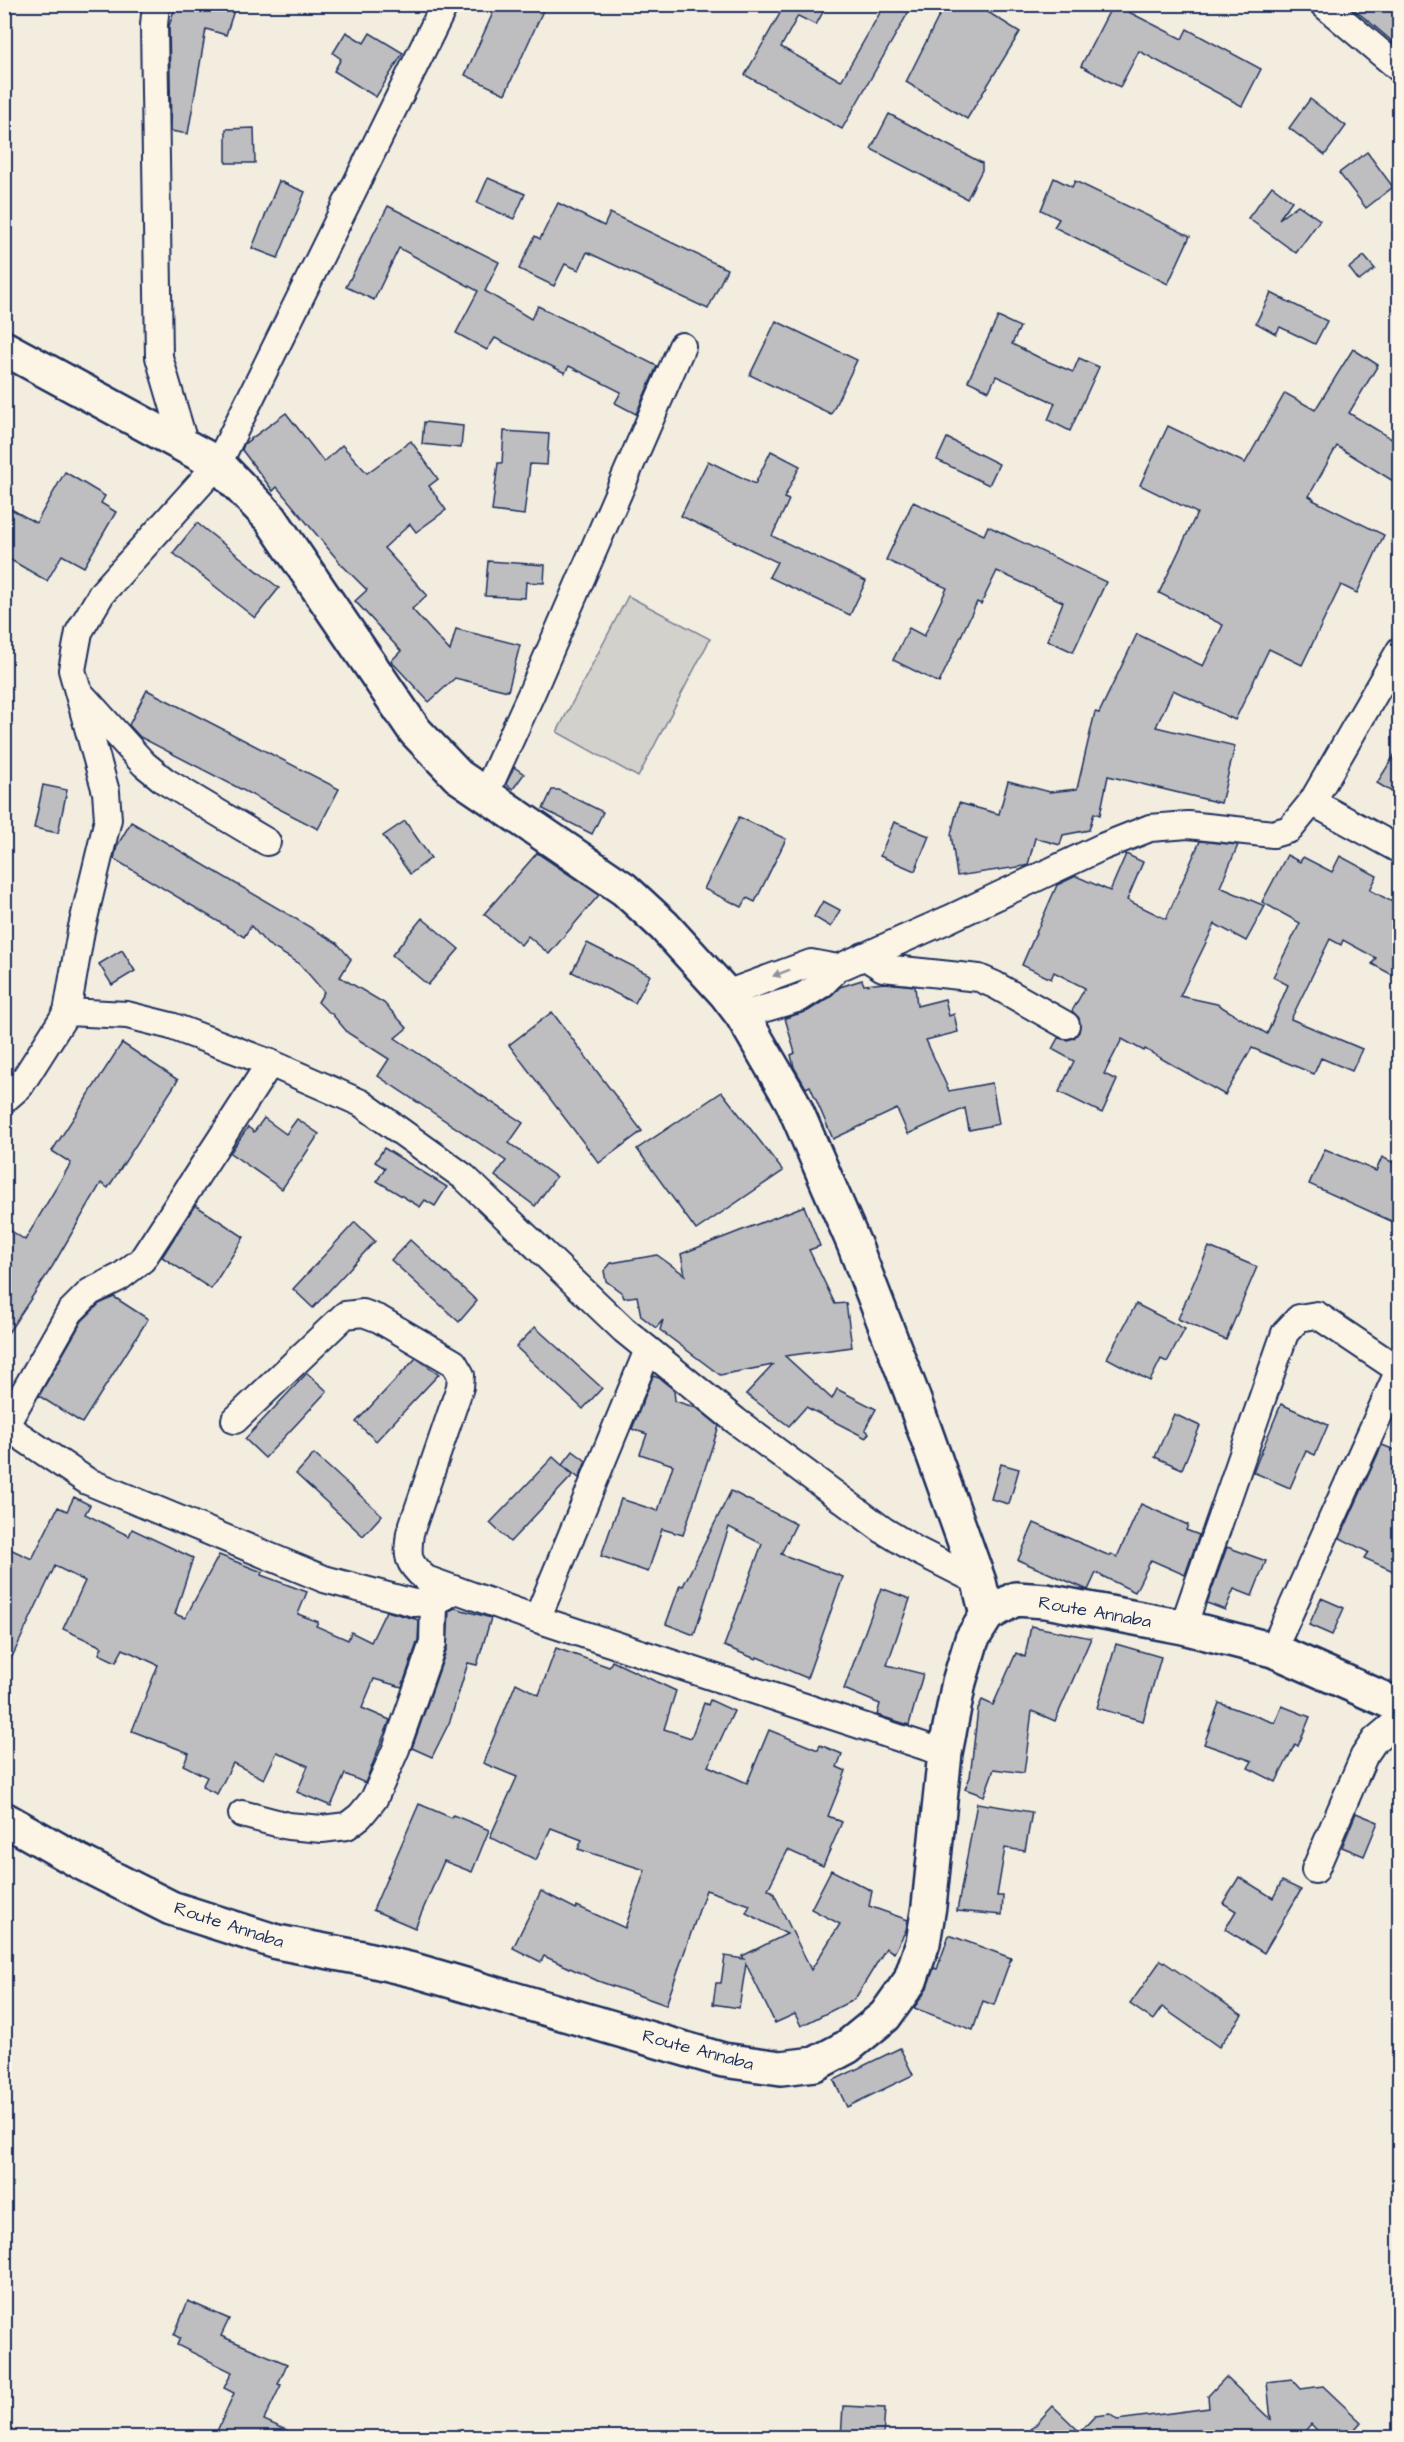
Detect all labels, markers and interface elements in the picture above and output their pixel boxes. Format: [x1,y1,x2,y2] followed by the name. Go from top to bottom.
[772,968,790,978] one-way arrow
[1037,1590,1153,1634] street label: Route Annaba
[171,1895,287,1955] street label: Route Annaba
[640,2023,756,2077] street label: Route Annaba

